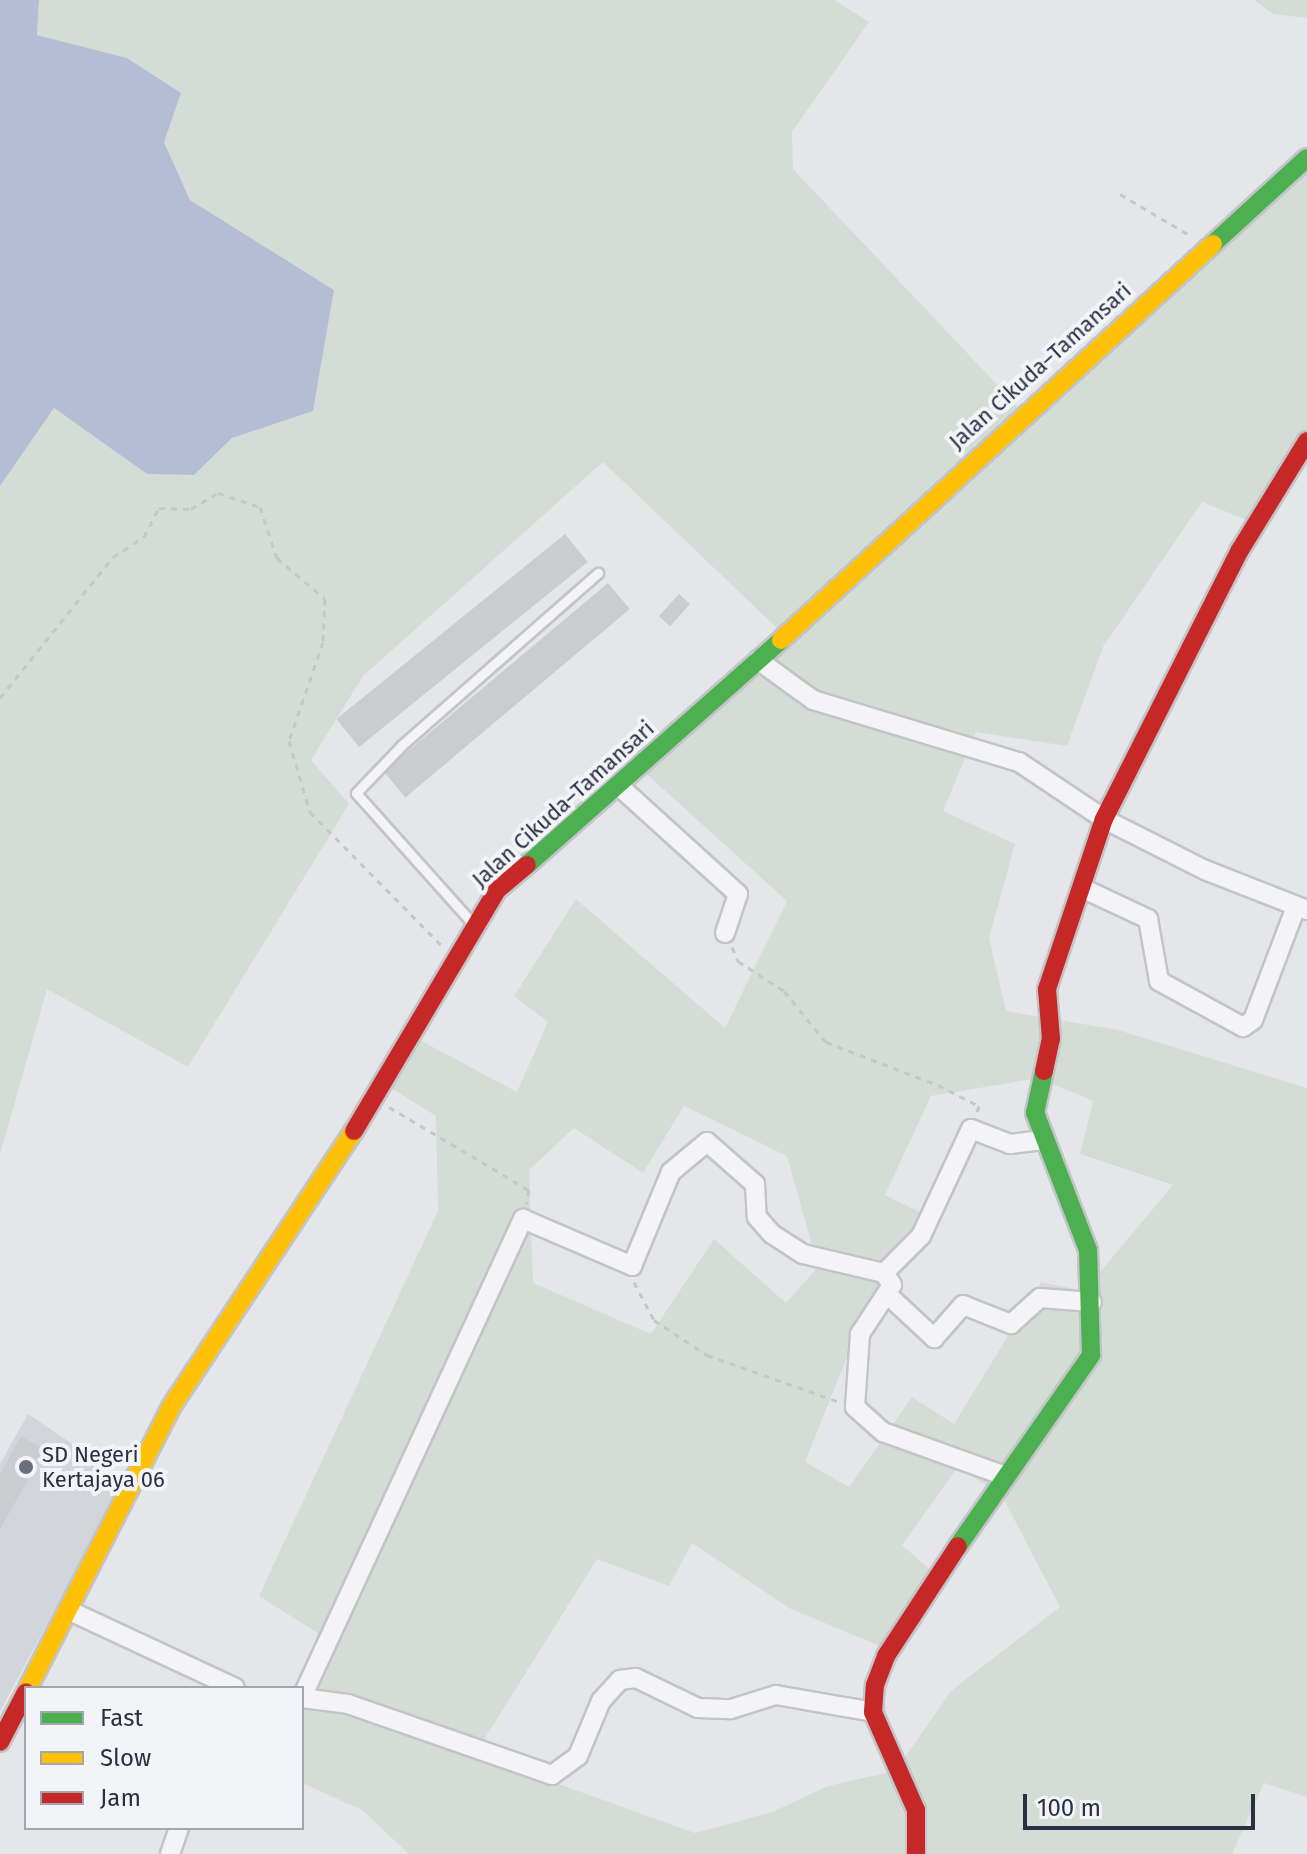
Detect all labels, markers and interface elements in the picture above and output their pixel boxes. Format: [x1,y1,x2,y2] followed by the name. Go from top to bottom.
[944,277,1136,455] street label: Jalan Cikuda–Tamansari
[467,715,659,893] street label: Jalan Cikuda–Tamansari
[42,1441,165,1492] place label: SD Negeri Kertajaya 06
[17,1458,35,1476] marker: SD Negeri Kertajaya 06
[24,1686,304,1830] legend
[100,1704,143,1732] text: Fast
[100,1744,151,1772] text: Slow
[1027,1778,1259,1828] scale bar
[100,1784,141,1812] text: Jam
[1037,1794,1101,1822] text: 100 m

